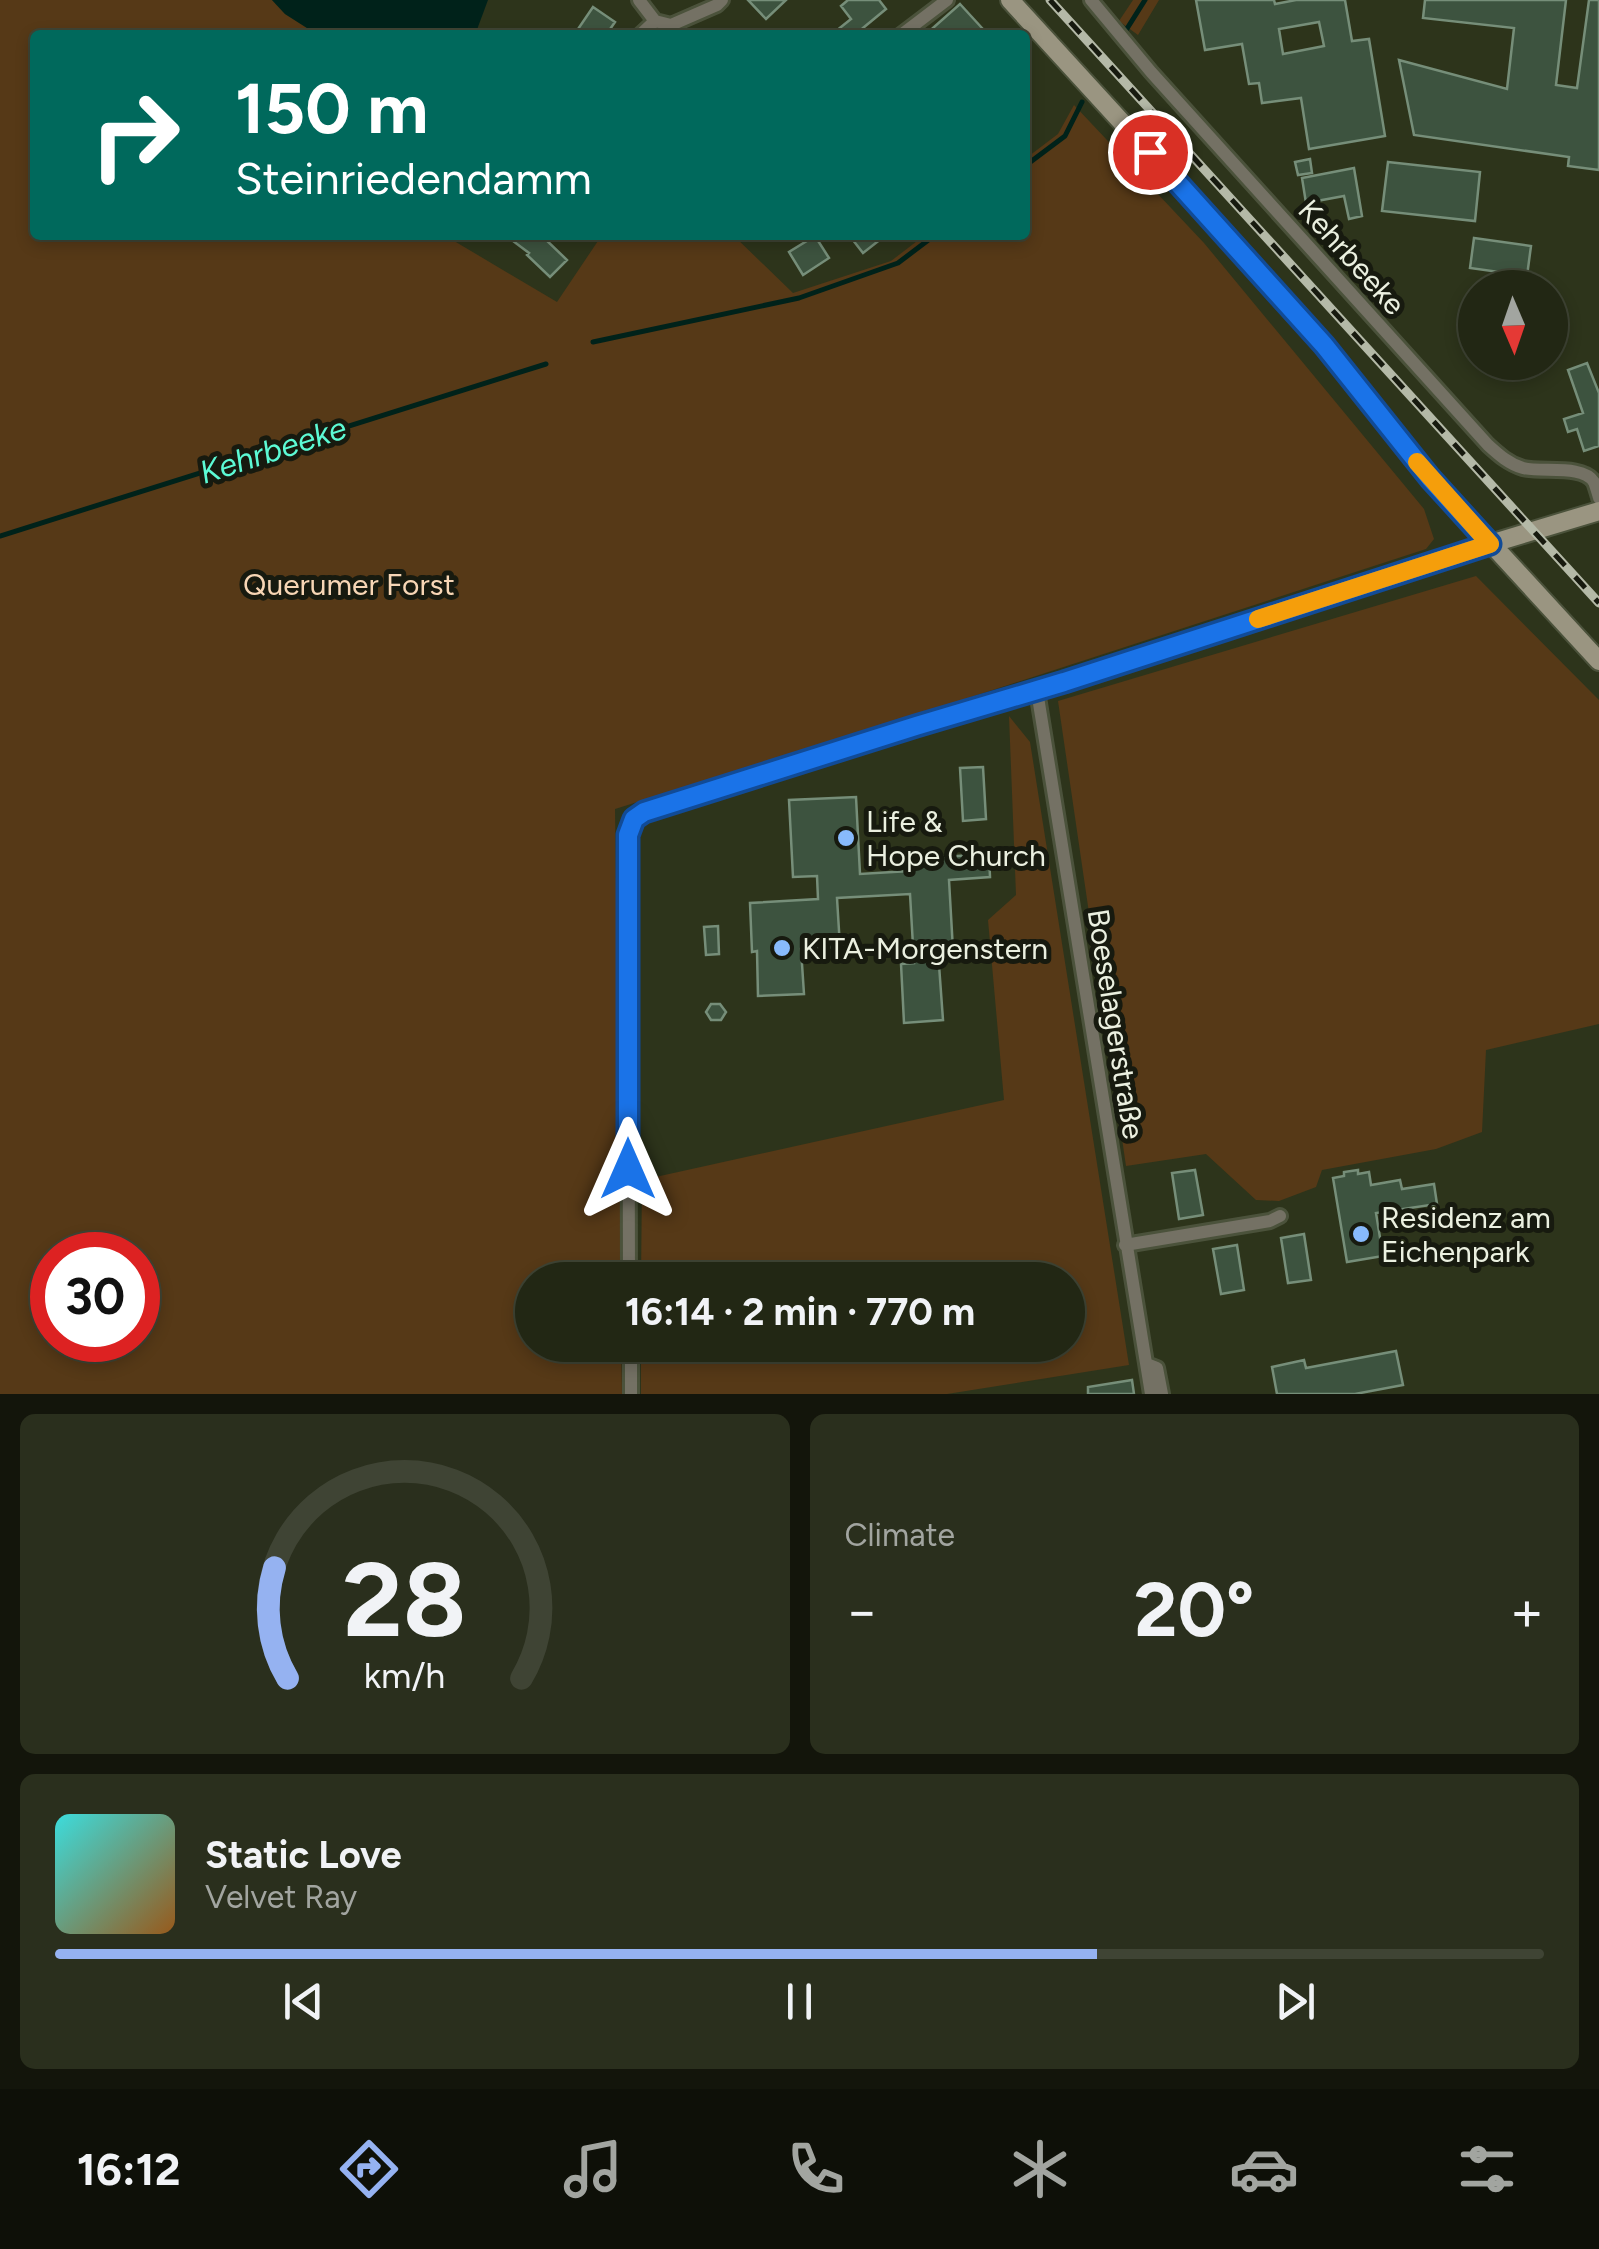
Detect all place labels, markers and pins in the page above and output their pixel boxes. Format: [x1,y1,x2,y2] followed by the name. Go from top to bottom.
[1108,110,1193,195] pin
[866,803,1046,874] place label: Life & Hope Church
[835,827,857,849] marker: Life & Hope Church
[802,930,1048,967] place label: KITA-Morgenstern
[771,937,793,959] marker: KITA-Morgenstern
[1381,1199,1551,1270] place label: Residenz am Eichenpark
[1350,1223,1372,1245] marker: Residenz am Eichenpark

